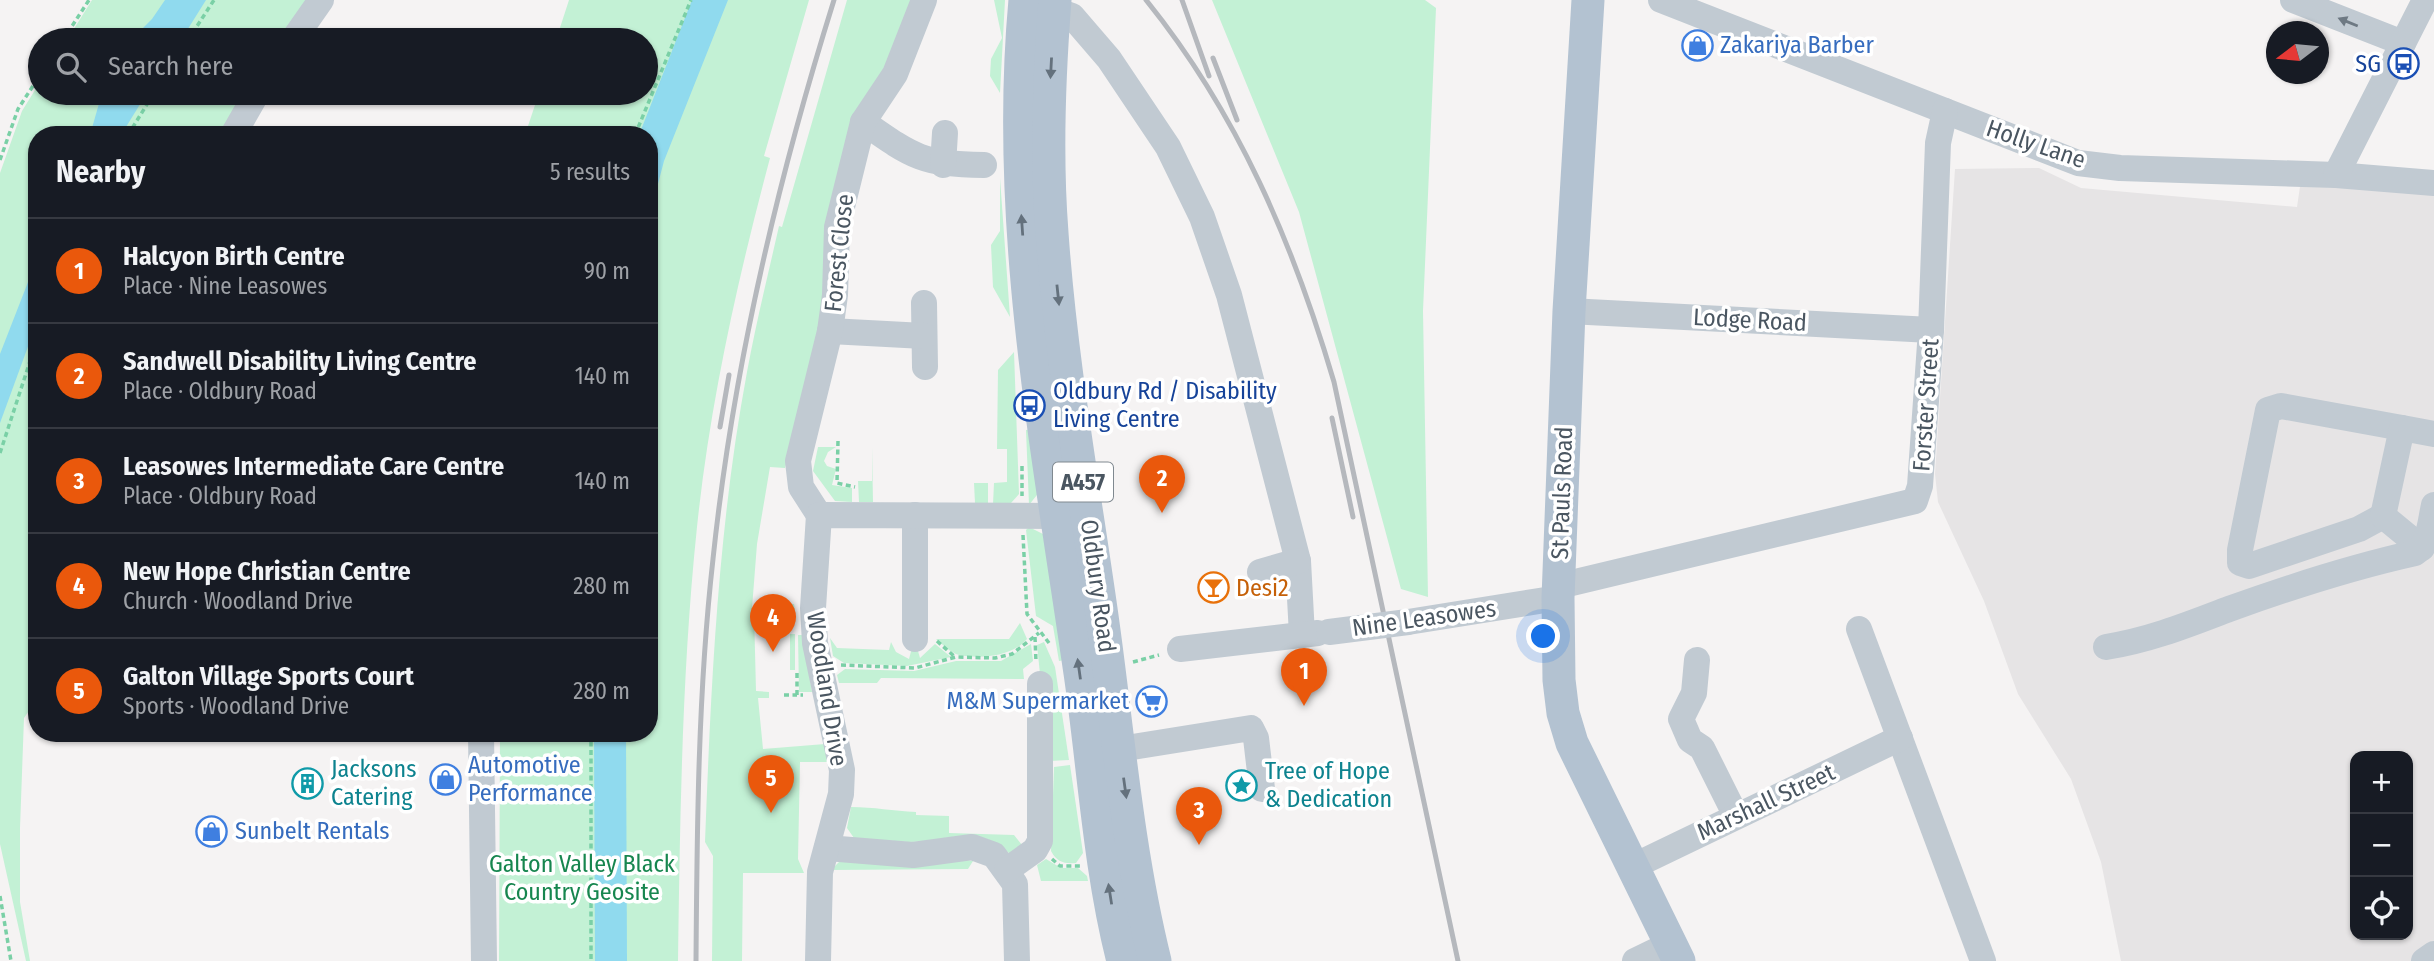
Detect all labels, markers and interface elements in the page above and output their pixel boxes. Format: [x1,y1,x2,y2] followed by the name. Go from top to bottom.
[2338,16,2359,27] one-way arrow
[2266,21,2329,84] north arrow
[28,28,658,105] search box
[1680,28,1714,62] shop icon: Zakariya Barber
[1720,31,1874,59] place label: Zakariya Barber
[2387,47,2421,81] bus stop icon: SG
[52,48,90,86] icon: search
[2355,50,2381,78] place label: SG
[108,51,233,82] text: Search here
[1046,57,1057,79] one-way arrow
[1983,114,2089,174] street label: Holly Lane
[56,154,145,190] text: Nearby
[550,158,630,186] text: 5 results
[819,193,859,313] street label: Forest Close
[1016,213,1027,235] one-way arrow
[123,241,345,272] text: Halcyon Birth Centre
[74,257,84,285] text: 1
[584,257,630,285] text: 90 m
[123,272,327,300] text: Place · Nine Leasowes
[1052,284,1063,306] one-way arrow
[1692,303,1808,337] street label: Lodge Road
[1907,338,1945,472] street label: Forster Street
[123,346,477,377] text: Sandwell Disability Living Centre
[74,362,84,390] text: 2
[575,362,630,390] text: 140 m
[123,377,317,405] text: Place · Oldbury Road
[1053,377,1277,433] place label: Oldbury Rd / Disability Living Centre
[1013,388,1047,422] bus stop icon: Oldbury Rd / Disability Living Centre
[1546,426,1578,560] street label: St Pauls Road
[123,451,504,482] text: Leasowes Intermediate Care Centre
[1139,455,1185,513] pin: 2
[1053,462,1113,502] road number: A457
[74,467,84,495] text: 3
[575,467,630,495] text: 140 m
[123,482,317,510] text: Place · Oldbury Road
[1075,518,1121,654] street label: Oldbury Road
[123,556,411,587] text: New Hope Christian Centre
[1196,571,1230,605] bar icon: Desi2
[73,572,85,600] text: 4
[573,572,630,600] text: 280 m
[1236,574,1289,602] place label: Desi2
[123,587,353,615] text: Church · Woodland Drive
[750,594,796,652] pin: 4
[1350,594,1498,642] street label: Nine Leasowes
[801,610,853,768] street label: Woodland Drive
[1526,619,1560,653] your location
[1281,648,1327,706] pin: 1
[1073,658,1084,680] one-way arrow
[123,661,414,692] text: Galton Village Sports Court
[73,677,85,705] text: 5
[573,677,630,705] text: 280 m
[1135,684,1169,718] supermarket icon: M&M Supermarket
[947,687,1129,715] place label: M&M Supermarket
[123,692,349,720] text: Sports · Woodland Drive
[468,751,593,807] place label: Automotive Performance
[2350,751,2413,940] map controls
[2350,751,2413,814] button: +
[331,755,416,811] place label: Jacksons Catering
[748,755,794,813] pin: 5
[1265,757,1392,813] place label: Tree of Hope & Dedication
[1693,758,1839,846] street label: Marshall Street
[428,762,462,796] shop icon: Automotive Performance
[291,766,325,800] building icon: Jacksons Catering
[1225,768,1259,802] place icon: Tree of Hope & Dedication
[1120,777,1131,799] one-way arrow
[1176,787,1222,845] pin: 3
[195,814,229,848] shop icon: Sunbelt Rentals
[2350,814,2413,877] button: −
[235,817,390,845] place label: Sunbelt Rentals
[489,850,676,906] park label: Galton Valley Black Country Geosite
[2350,877,2413,940] button: locate
[1104,883,1115,905] one-way arrow

